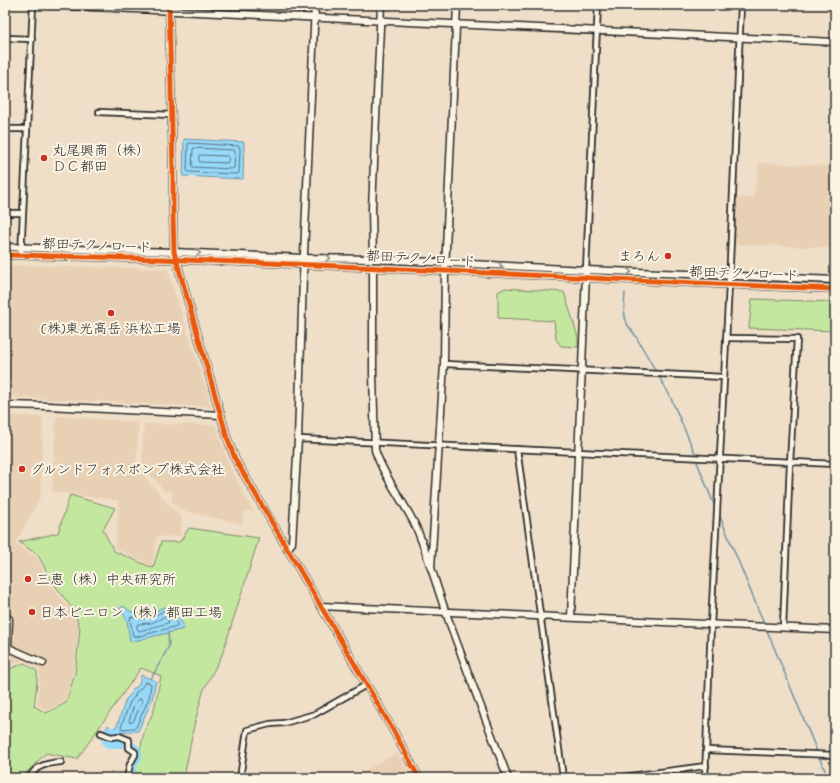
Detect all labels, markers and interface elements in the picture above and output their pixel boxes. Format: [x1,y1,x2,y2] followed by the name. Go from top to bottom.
[52,141,150,178] place label: 丸尾興商（株） ＤＣ都田
[39,153,49,163] marker: 丸尾興商（株） ＤＣ都田
[42,234,152,259] street label: 都田テクノロード
[365,246,476,273] street label: 都田テクノロード
[618,247,660,268] place label: まろん
[195,249,201,258] one-way arrow
[663,251,673,261] marker: まろん
[325,254,331,262] one-way arrow
[497,261,503,270] one-way arrow
[689,262,799,287] street label: 都田テクノロード
[626,268,632,276] one-way arrow
[106,308,116,318] marker: (株)東光高岳 浜松工場
[41,319,181,340] place label: (株)東光高岳 浜松工場
[30,460,225,481] place label: グルンドフォスポンプ株式会社
[17,464,27,474] marker: グルンドフォスポンプ株式会社
[36,570,176,591] place label: 三恵（株）中央研究所
[23,574,33,584] marker: 三恵（株）中央研究所
[40,603,222,624] place label: 日本ビニロン（株）都田工場
[27,607,37,617] marker: 日本ビニロン（株）都田工場

